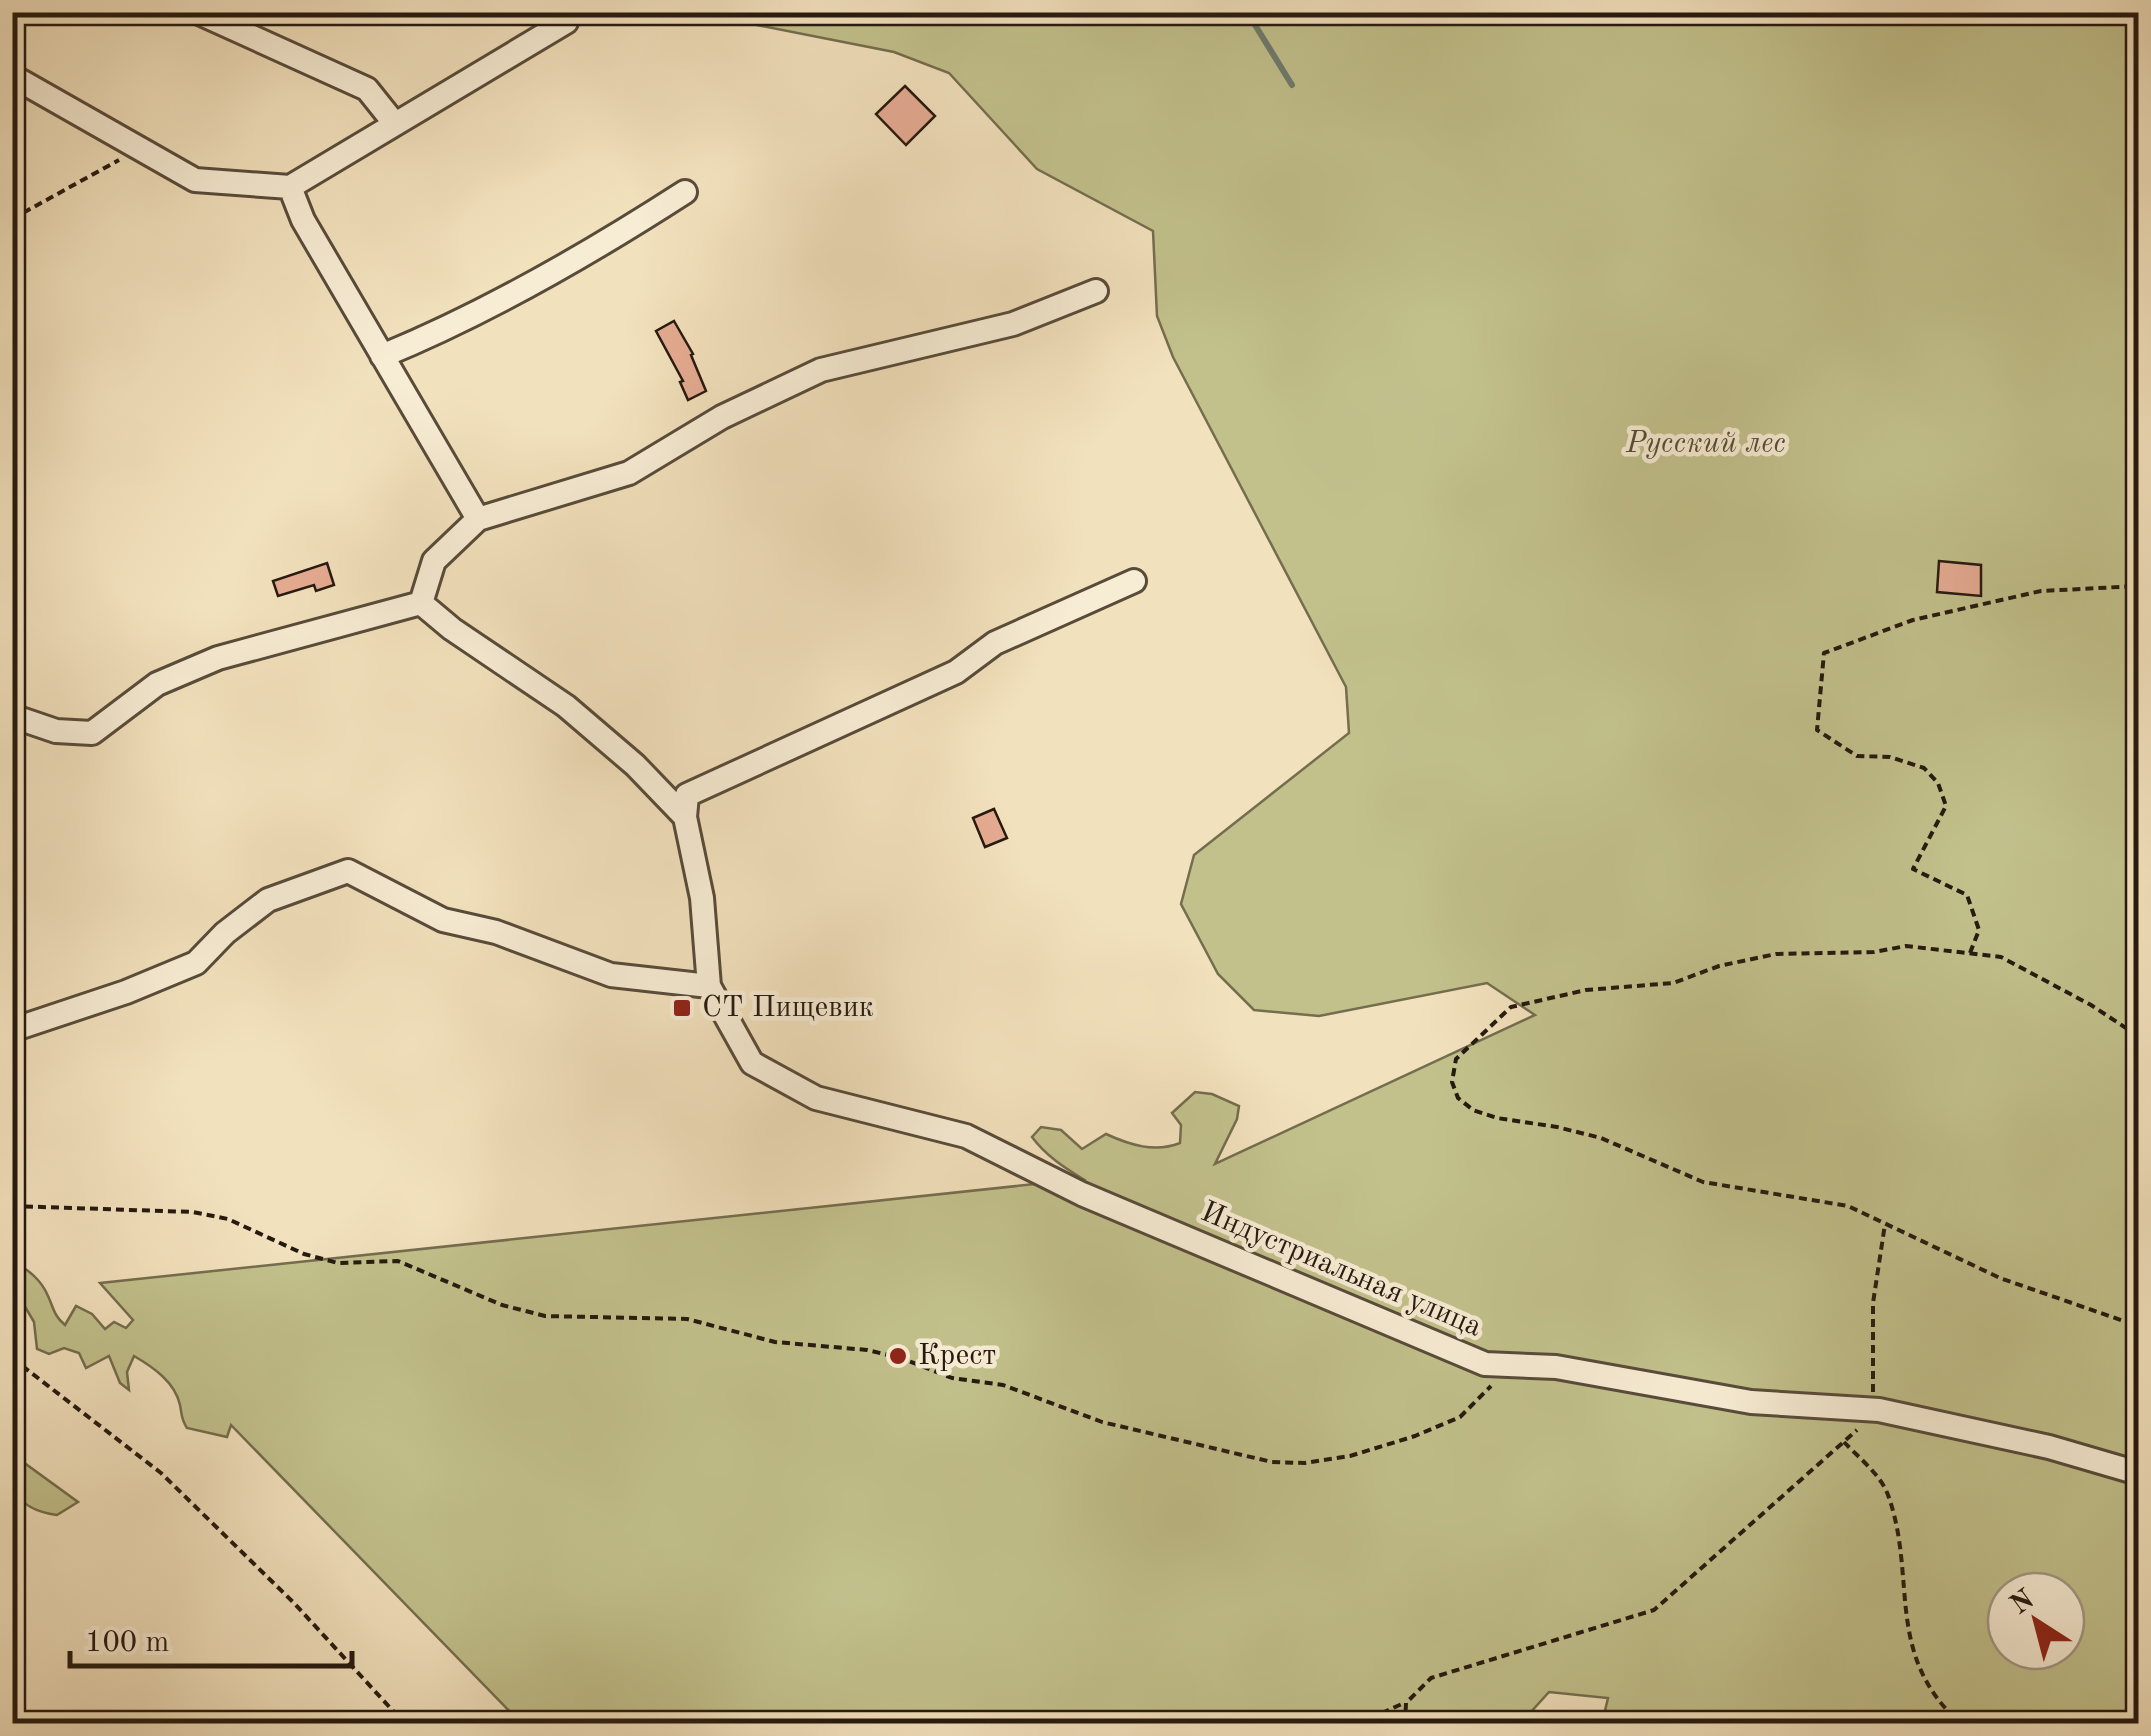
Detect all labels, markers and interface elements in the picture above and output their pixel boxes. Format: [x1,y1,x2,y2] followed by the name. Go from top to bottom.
[1625,429,1786,459] park label: Русский лес
[702,993,874,1023] place label: СТ Пищевик
[671,997,693,1019] marker: СТ Пищевик
[1196,1197,1486,1343] street label: Индустриальная улица
[918,1341,996,1371] place label: Крест
[887,1345,909,1367] marker: Крест
[1986,1571,2086,1671] north arrow
[2006,1585,2040,1621] text: N
[70,1606,352,1668] scale bar
[85,1628,169,1658] text: 100 m

